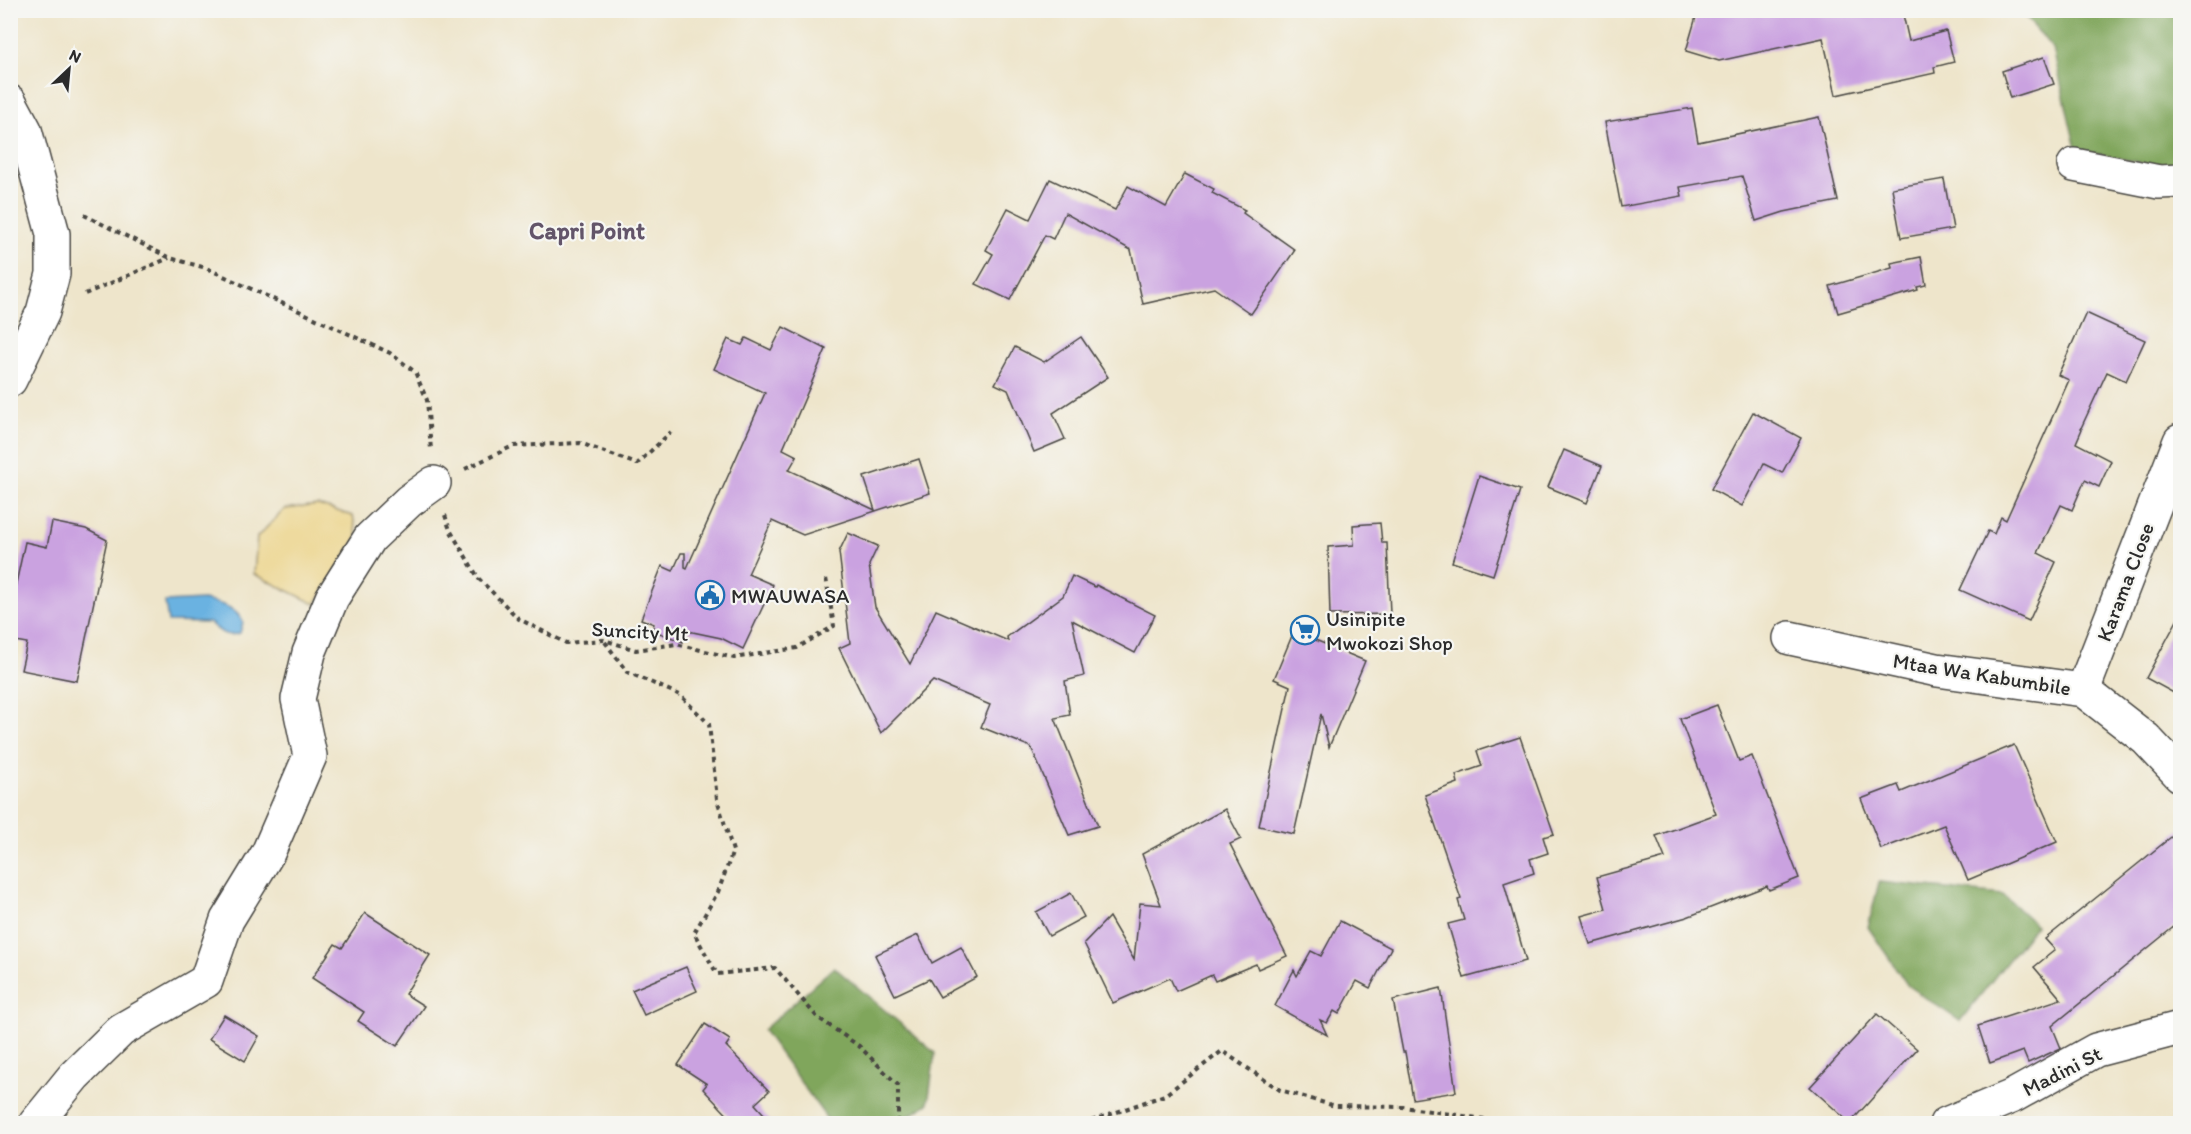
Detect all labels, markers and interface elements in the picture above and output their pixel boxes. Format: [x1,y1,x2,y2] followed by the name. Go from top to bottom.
[39,39,99,99] north arrow
[66,45,84,67] text: N
[529,216,645,246] district label: Capri Point
[2091,519,2159,645] street label: Karama Close
[694,579,726,611] public building icon: MWAUWASA
[731,583,850,608] place label: MWAUWASA
[1326,606,1453,655] place label: Usinipite Mwokozi Shop
[1289,614,1321,646] supermarket icon: Usinipite Mwokozi Shop
[591,616,689,646] street label: Suncity Mt
[1891,648,2073,700] street label: Mtaa Wa Kabumbile
[2018,1040,2106,1102] street label: Madini St

